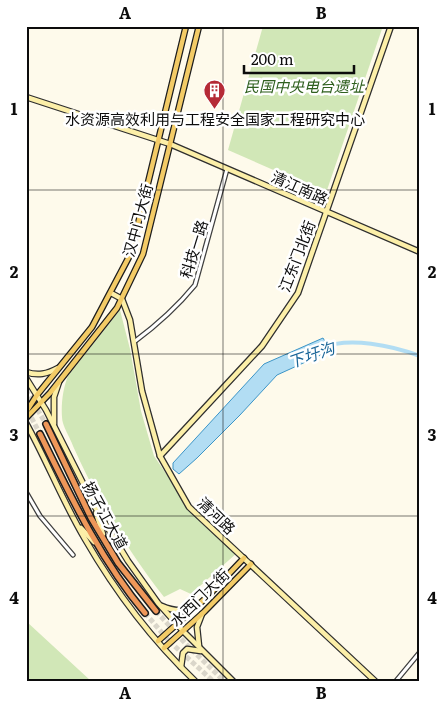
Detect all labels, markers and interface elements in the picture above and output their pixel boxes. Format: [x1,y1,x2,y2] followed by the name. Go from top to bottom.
[119,0,131,24] text: A
[315,0,327,24] text: B
[244,42,354,74] scale bar
[251,47,294,70] text: 200 m
[244,74,366,97] park label: 民国中央电台遗址
[203,78,227,109] building icon: 水资源高效利用与工程安全国家工程研究中心
[11,96,18,120] text: 1
[429,96,436,120] text: 1
[65,107,365,130] place label: 水资源高效利用与工程安全国家工程研究中心
[268,164,332,210] street label: 清江南路
[116,181,158,259] street label: 汉中门大街
[173,217,213,281] street label: 科技一路
[272,217,320,295] street label: 江东门北街
[10,259,19,283] text: 2
[428,259,437,283] text: 2
[284,334,339,373] water label: 下圩沟
[10,422,19,446] text: 3
[428,422,437,446] text: 3
[78,477,134,553] street label: 扬子江大道
[193,491,241,539] street label: 清河路
[164,563,234,631] street label: 水西门大街
[9,585,19,609] text: 4
[427,585,437,609] text: 4
[119,680,131,704] text: A
[315,680,327,704] text: B

